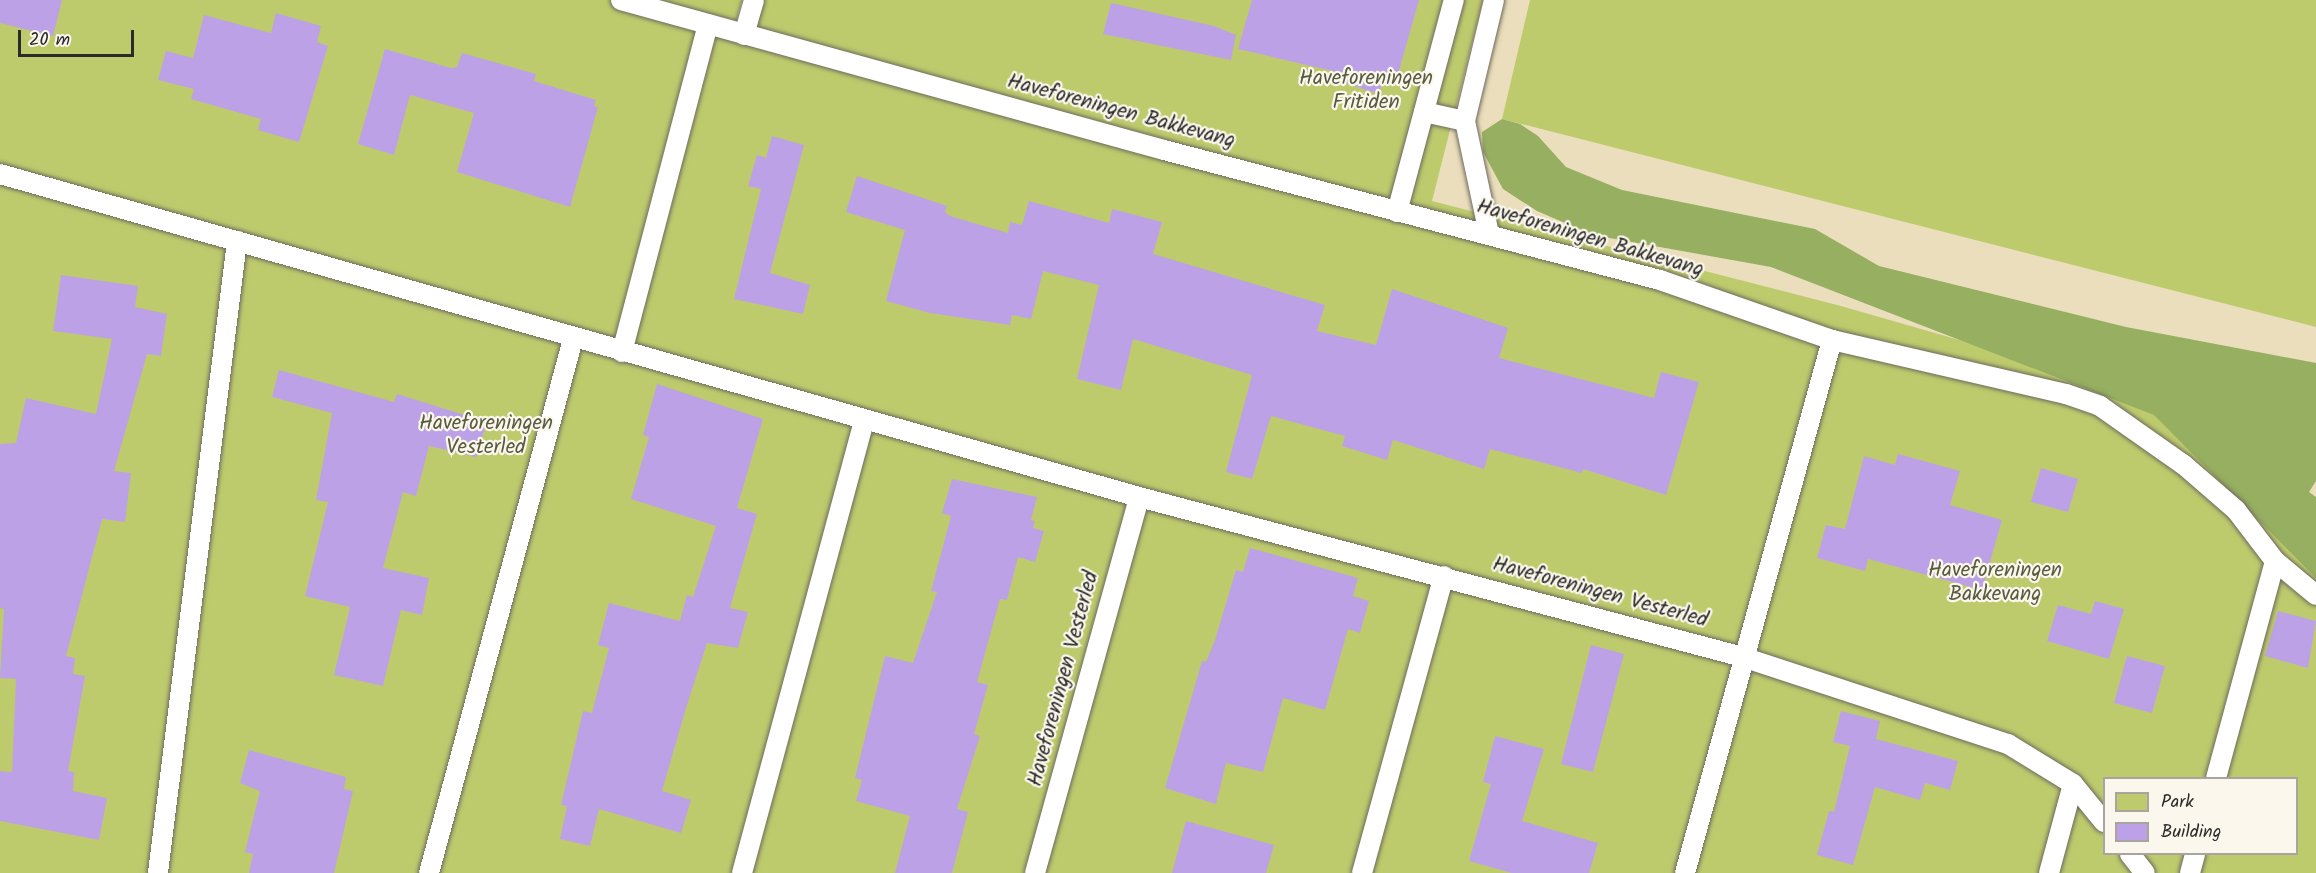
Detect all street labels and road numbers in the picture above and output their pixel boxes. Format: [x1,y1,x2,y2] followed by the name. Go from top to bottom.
[1004,69,1238,155] street label: Haveforeningen Bakkevang
[1474,195,1706,283] street label: Haveforeningen Bakkevang
[1490,552,1710,634] street label: Haveforeningen Vesterled
[1023,569,1105,789] street label: Haveforeningen Vesterled

